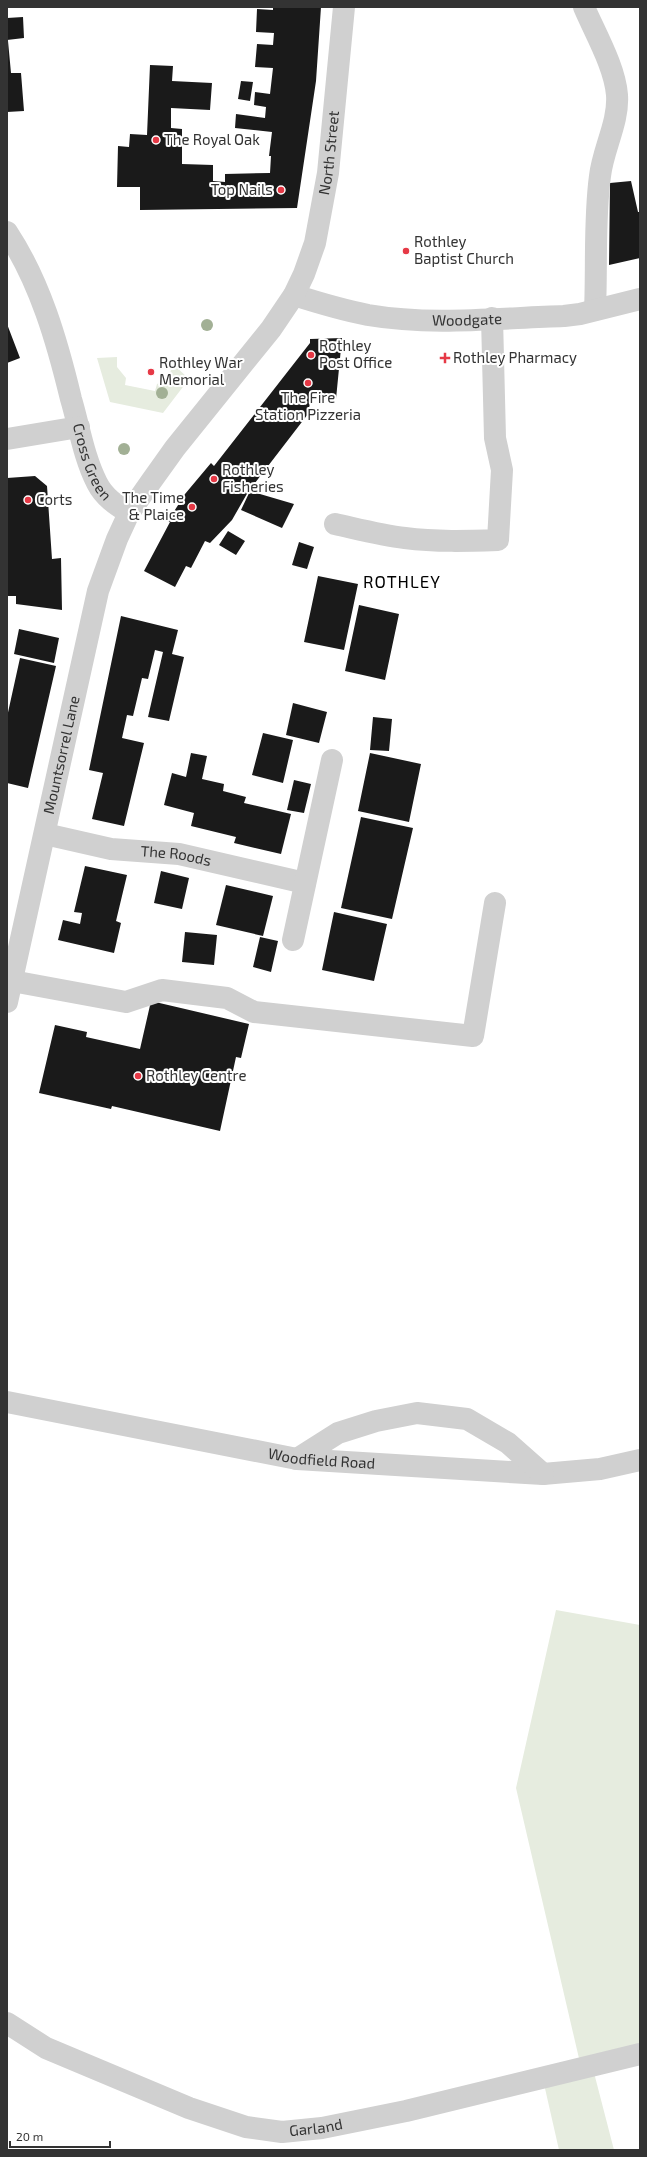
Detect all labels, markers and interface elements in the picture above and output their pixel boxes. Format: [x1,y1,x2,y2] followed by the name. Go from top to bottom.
[314,110,342,196] street label: North Street
[164,130,260,148] place label: The Royal Oak
[151,135,161,145] marker: The Royal Oak
[211,180,273,198] place label: Top Nails
[276,185,286,195] marker: Top Nails
[414,232,514,267] place label: Rothley Baptist Church
[401,246,411,256] marker: Rothley Baptist Church
[432,309,502,329] street label: Woodgate
[319,336,392,371] place label: Rothley Post Office
[453,348,577,366] place label: Rothley Pharmacy
[306,350,316,360] marker: Rothley Post Office
[159,353,243,388] place label: Rothley War Memorial
[440,353,450,363] marker: Rothley Pharmacy
[146,367,156,377] marker: Rothley War Memorial
[303,378,313,388] marker: The Fire Station Pizzeria
[255,388,361,423] place label: The Fire Station Pizzeria
[70,421,116,504] street label: Cross Green
[222,460,284,495] place label: Rothley Fisheries
[209,474,219,484] marker: Rothley Fisheries
[122,488,184,523] place label: The Time & Plaice
[36,490,72,508] place label: Corts
[23,495,33,505] marker: Corts
[187,502,197,512] marker: The Time & Plaice
[363,571,441,591] district label: ROTHLEY
[39,694,83,816] street label: Mountsorrel Lane
[140,841,213,869] street label: The Roods
[146,1066,246,1084] place label: Rothley Centre
[133,1071,143,1081] marker: Rothley Centre
[267,1444,376,1472] street label: Woodfield Road
[288,2114,344,2139] street label: Garland
[10,2123,110,2149] scale bar
[16,2129,43,2143] text: 20 m

